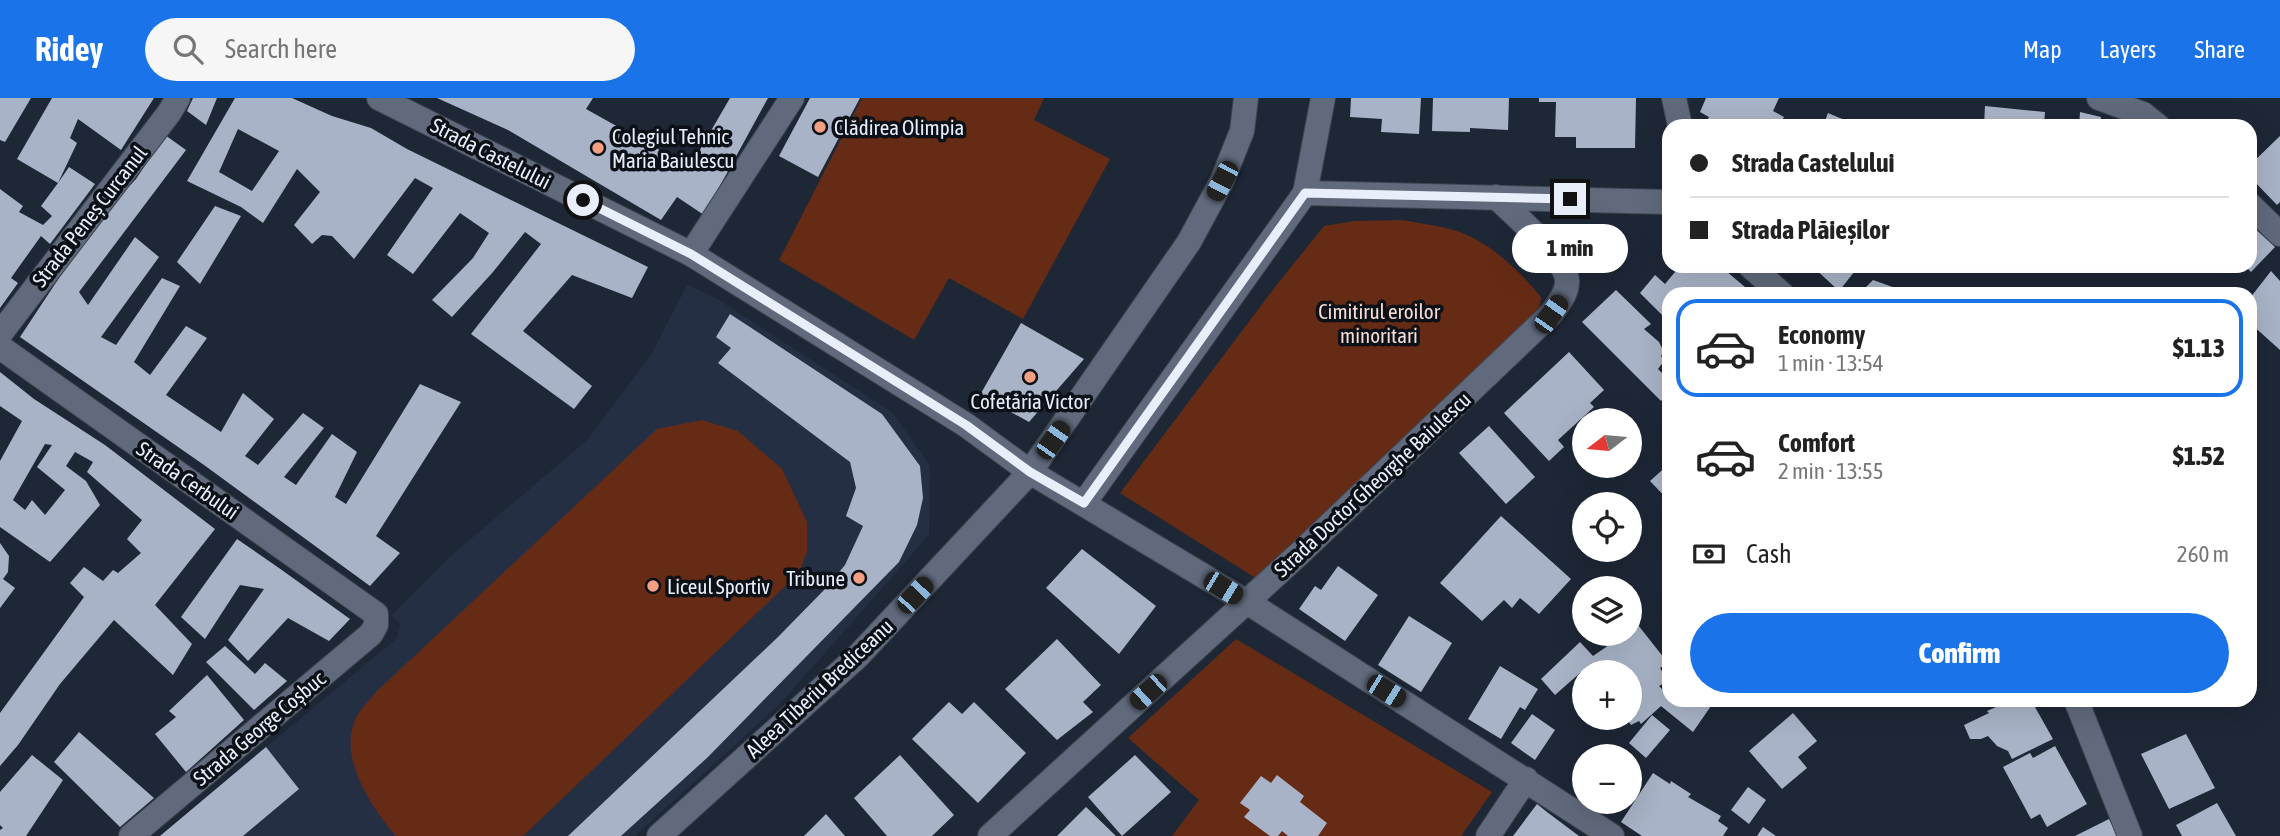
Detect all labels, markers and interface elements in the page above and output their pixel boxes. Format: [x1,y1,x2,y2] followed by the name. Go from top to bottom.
[145,18,635,81] search box
[35,30,103,68] text: Ridey
[169,30,207,68] icon: search
[225,34,337,64] text: Search here
[2023,36,2062,63] text: Map
[2100,36,2156,63] text: Layers
[2194,36,2245,63] text: Share
[427,113,555,193] street label: Strada Castelului
[834,115,964,139] place label: Clădirea Olimpia
[812,119,828,135] marker: Clădirea Olimpia
[612,124,734,172] place label: Colegiul Tehnic Maria Baiulescu
[590,140,606,156] marker: Colegiul Tehnic Maria Baiulescu
[27,141,152,291] street label: Strada Peneș Curcanul
[1732,148,1895,178] text: Strada Castelului
[1203,158,1242,204] car
[1554,183,1586,215] route end
[567,184,599,216] route start
[1732,215,1889,245] text: Strada Plăieșilor
[1512,224,1628,272] callout: 1 min
[1547,235,1593,261] text: 1 min
[1531,291,1572,337] car
[1318,299,1441,347] park label: Cimitirul eroilor minoritari
[1694,317,1757,380] icon: car
[1778,320,1865,350] text: Economy
[2173,333,2225,363] text: $1.13
[1778,350,1884,376] text: 1 min · 13:54
[1022,369,1038,385] marker: Cofetăria Victor
[1269,387,1475,581] street label: Strada Doctor Gheorghe Baiulescu
[971,389,1090,413] place label: Cofetăria Victor
[1572,408,1642,478] north arrow
[1572,408,1642,814] map controls
[1033,417,1074,463] car
[1694,425,1757,488] icon: car
[1778,428,1855,458] text: Comfort
[132,436,244,524] street label: Strada Cerbului
[2173,441,2225,471] text: $1.52
[1778,458,1884,484] text: 2 min · 13:55
[1572,492,1642,562] button: locate
[1690,535,1728,573] icon: cash
[1746,539,1792,569] text: Cash
[2177,541,2229,567] text: 260 m
[786,566,845,590] place label: Tribune
[1200,568,1247,608] car
[851,570,867,586] marker: Tribune
[893,572,938,618] car
[667,574,770,598] place label: Liceul Sportiv
[1572,576,1642,646] button: layers
[645,578,661,594] marker: Liceul Sportiv
[1690,613,2229,693] button: Confirm
[741,614,897,762] street label: Aleea Tiberiu Brediceanu
[1572,660,1642,730] button: +
[188,666,330,790] street label: Strada George Coșbuc
[1126,670,1171,714] car
[1363,671,1410,711] car
[1572,744,1642,814] button: −

